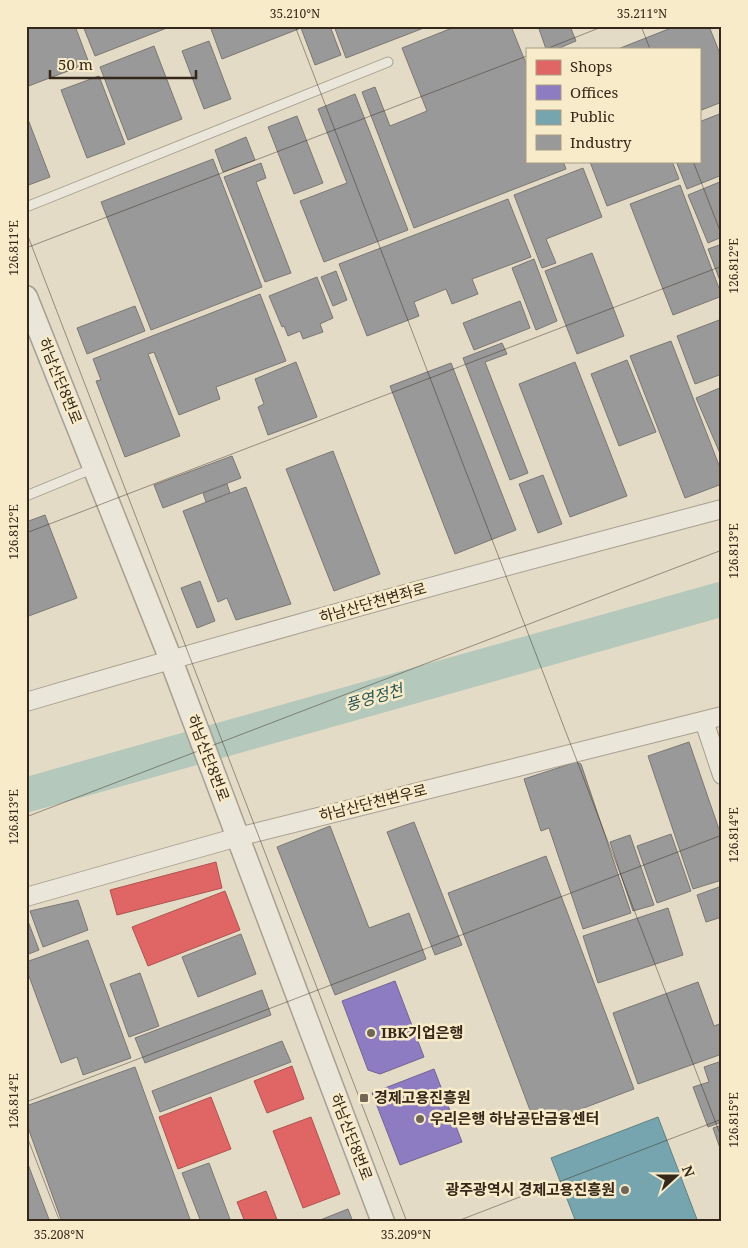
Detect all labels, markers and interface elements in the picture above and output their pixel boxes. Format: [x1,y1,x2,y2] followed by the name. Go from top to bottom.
[270,5,320,22] text: 35.210°N
[617,5,667,22] text: 35.211°N
[50,48,196,80] scale bar
[526,48,700,162] legend
[58,54,93,74] text: 50 m
[570,56,613,76] text: Shops
[570,82,619,102] text: Offices
[570,106,615,126] text: Public
[570,132,632,152] text: Industry
[5,220,22,276] text: 126.811°E
[725,238,742,294] text: 126.812°E
[35,335,87,427] street label: 하남산단8번로
[5,504,22,560] text: 126.812°E
[725,523,742,579] text: 126.813°E
[317,577,429,627] street label: 하남산단천변좌로
[343,678,408,716] water label: 풍영정천
[183,711,235,804] street label: 하남산단8번로
[317,779,429,825] street label: 하남산단천변우로
[5,789,22,845] text: 126.813°E
[725,807,742,863] text: 126.814°E
[381,1022,463,1042] place label: IBK기업은행
[365,1027,377,1039] marker: IBK기업은행
[5,1073,22,1129] text: 126.814°E
[374,1087,471,1107] place label: 경제고용진흥원
[326,1090,378,1183] street label: 하남산단8번로
[358,1092,370,1104] marker: 경제고용진흥원
[725,1092,742,1148] text: 126.815°E
[430,1108,600,1128] place label: 우리은행 하남공단금융센터
[414,1113,426,1125] marker: 우리은행 하남공단금융센터
[650,1150,700,1200] north arrow
[678,1163,699,1180] text: N
[445,1179,615,1199] place label: 광주광역시 경제고용진흥원
[619,1184,631,1196] marker: 광주광역시 경제고용진흥원
[34,1226,84,1243] text: 35.208°N
[381,1226,431,1243] text: 35.209°N

